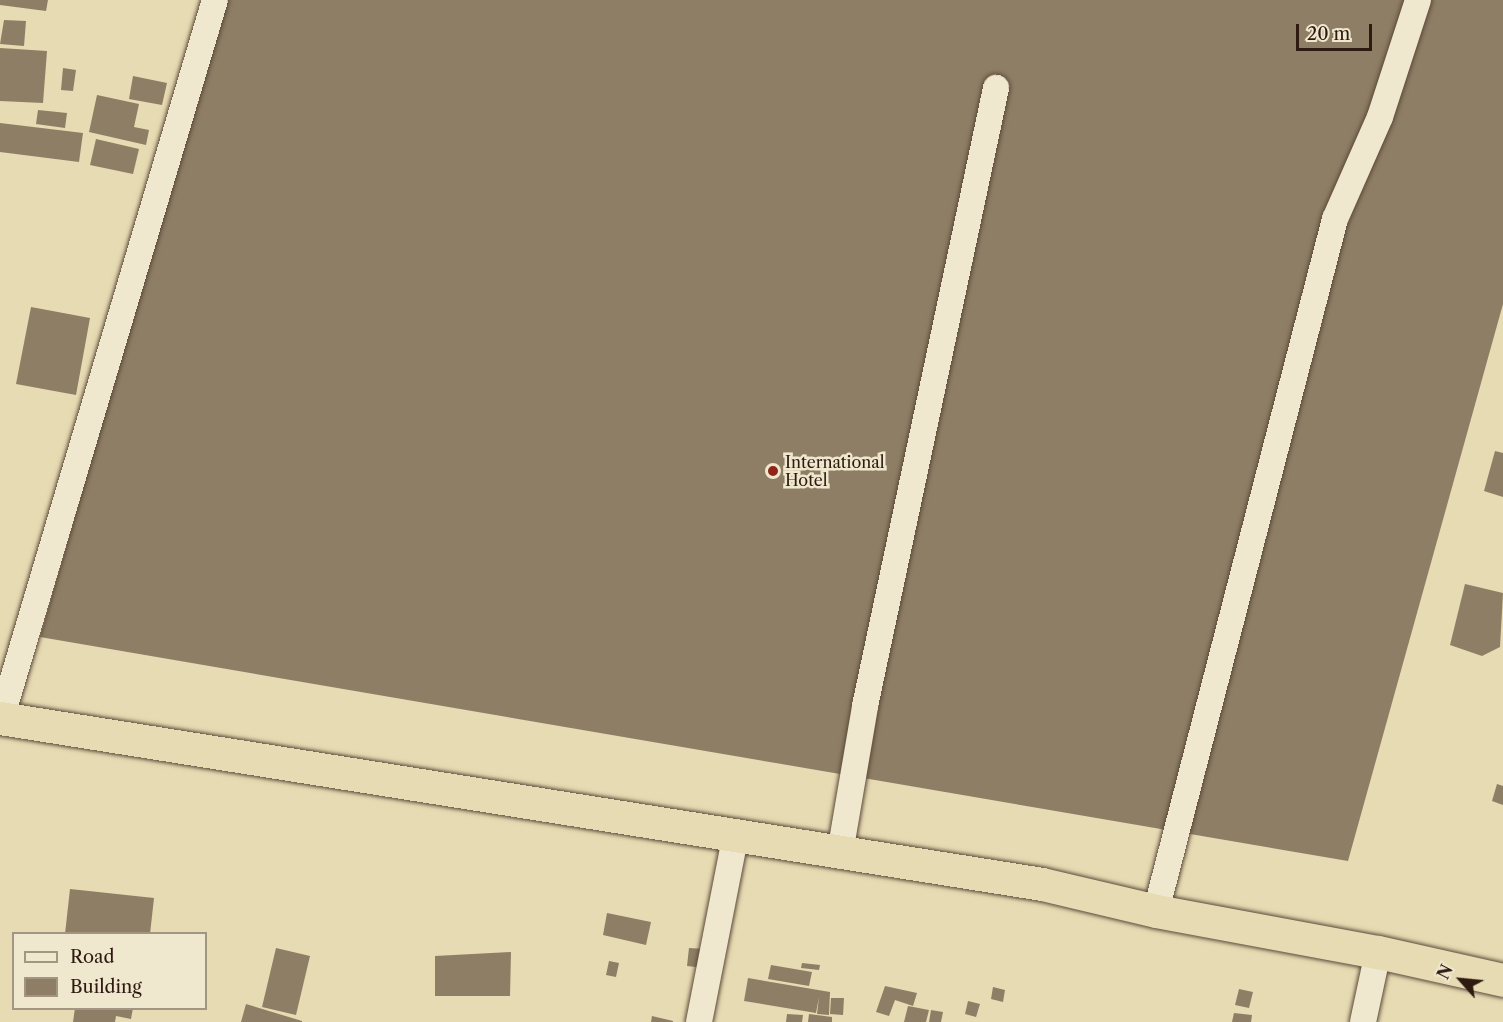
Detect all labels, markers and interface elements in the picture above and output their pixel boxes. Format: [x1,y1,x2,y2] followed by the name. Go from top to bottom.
[1299,12,1376,50] scale bar
[1307,23,1350,45] text: 20 m
[785,452,884,490] place label: International Hotel
[766,464,780,478] marker: International Hotel
[12,932,207,1010] legend
[70,946,115,968] text: Road
[1431,950,1491,1010] north arrow
[1433,961,1457,983] text: N
[70,976,142,998] text: Building

